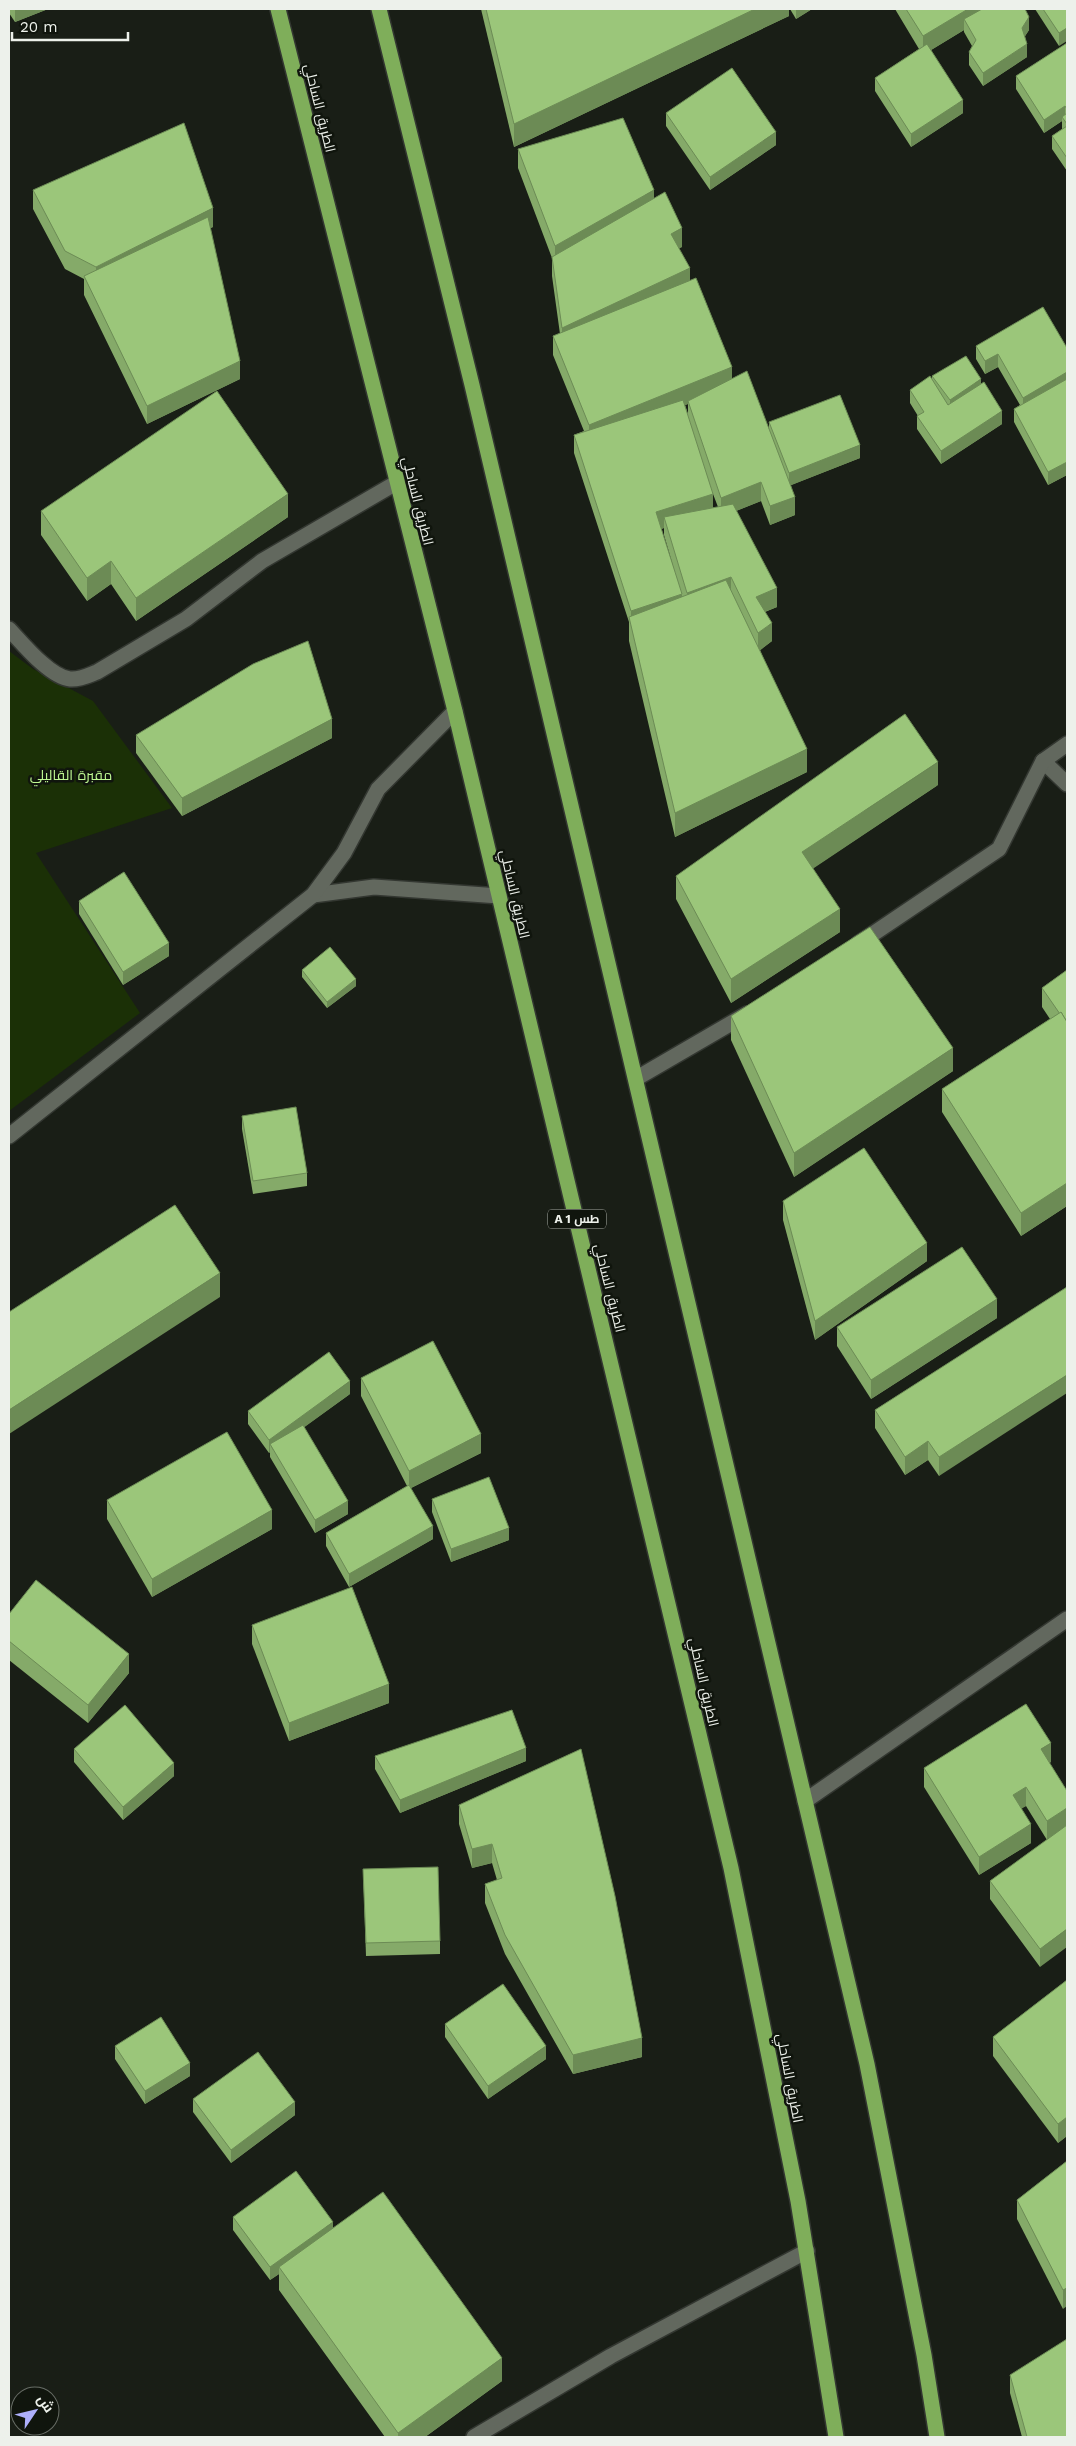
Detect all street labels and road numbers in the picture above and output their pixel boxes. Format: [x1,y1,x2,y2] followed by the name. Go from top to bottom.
[297,62,339,155] street label: الطريق الساحلي
[395,455,437,548] street label: الطريق الساحلي
[493,848,533,941] street label: الطريق الساحلي
[548,1210,606,1228] road number: A 1 طس
[587,1242,629,1335] street label: الطريق الساحلي
[682,1636,722,1729] street label: الطريق الساحلي
[770,2032,807,2125] street label: الطريق الساحلي

